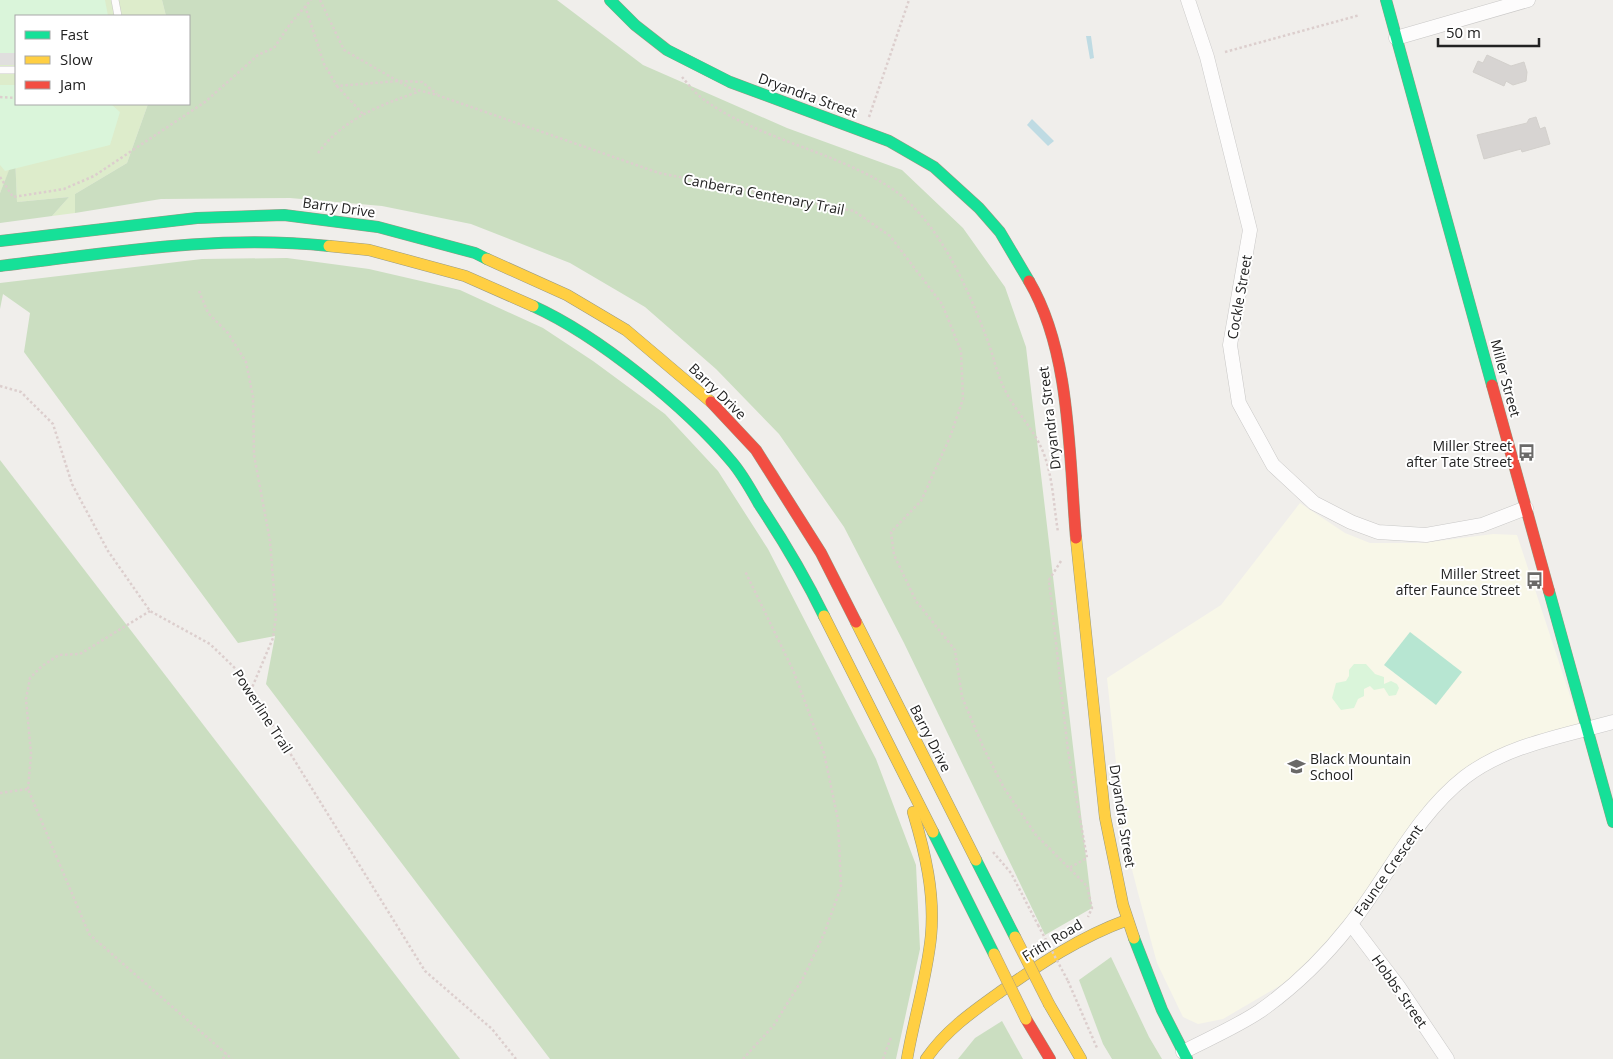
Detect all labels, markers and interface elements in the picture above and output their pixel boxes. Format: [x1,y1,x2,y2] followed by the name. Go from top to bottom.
[15,15,190,105] legend
[1438,15,1539,47] scale bar
[1446,22,1481,42] text: 50 m
[60,24,89,44] text: Fast
[60,49,93,69] text: Slow
[756,68,860,122] street label: Dryandra Street
[58,74,86,94] text: Jam
[682,169,846,219] street label: Canberra Centenary Trail
[301,192,377,222] street label: Barry Drive
[1222,253,1256,341] street label: Cockle Street
[1487,337,1525,419] street label: Miller Street
[685,359,751,423] street label: Barry Drive
[1033,365,1065,471] street label: Dryandra Street
[1406,436,1512,471] place label: Miller Street after Tate Street
[1516,443,1536,463] bus stop icon: Miller Street after Tate Street
[1396,564,1520,599] place label: Miller Street after Faunce Street
[1524,571,1544,591] bus stop icon: Miller Street after Faunce Street
[229,665,297,757] street label: Powerline Trail
[906,701,956,775] street label: Barry Drive
[1310,749,1411,784] place label: Black Mountain School
[1286,756,1306,776] school or university icon: Black Mountain School
[1105,763,1141,869] street label: Dryandra Street
[1349,820,1427,920] street label: Faunce Crescent
[1018,915,1086,965] street label: Frith Road
[1368,951,1432,1031] street label: Hobbs Street

